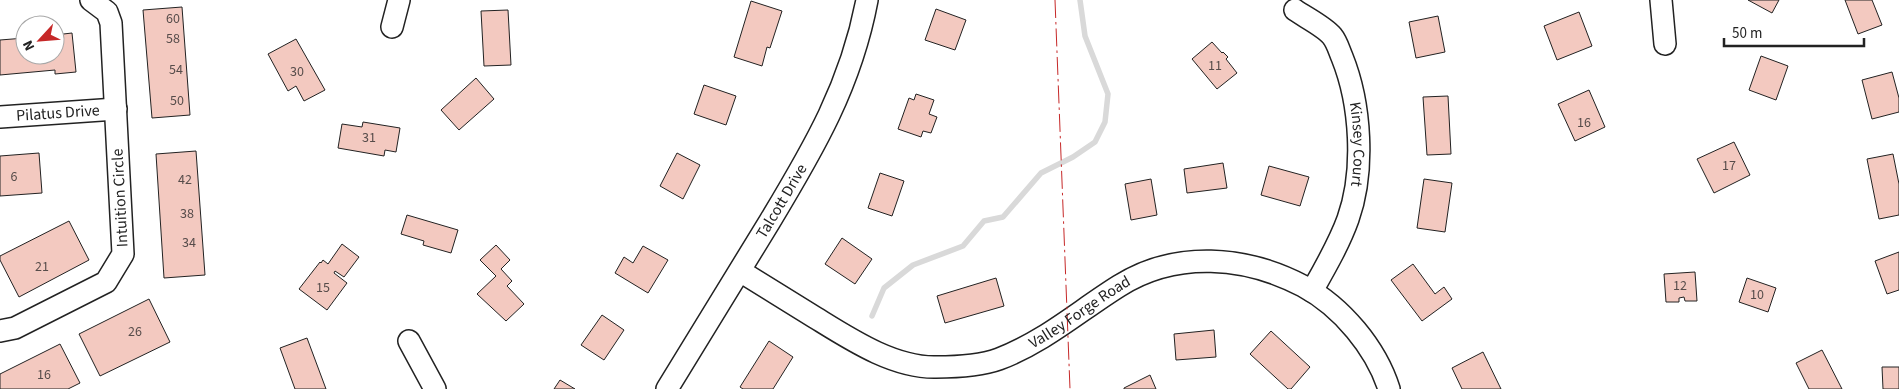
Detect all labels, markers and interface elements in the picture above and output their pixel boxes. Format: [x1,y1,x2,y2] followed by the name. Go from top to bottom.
[166,9,180,29] house number: 60
[15,15,65,65] north arrow
[1724,15,1864,47] scale bar
[1732,23,1762,44] text: 50 m
[166,29,180,49] house number: 58
[18,37,40,54] text: N
[1208,56,1222,76] house number: 11
[169,60,183,80] house number: 54
[290,62,304,82] house number: 30
[170,91,184,111] house number: 50
[15,99,100,127] street label: Pilatus Drive
[1344,100,1370,189] street label: Kinsey Court
[1577,113,1591,133] house number: 16
[362,128,376,148] house number: 31
[106,148,134,248] street label: Intuition Circle
[1722,156,1736,176] house number: 17
[751,160,812,243] street label: Talcott Drive
[11,167,18,187] house number: 6
[178,170,192,190] house number: 42
[180,204,194,224] house number: 38
[182,233,196,253] house number: 34
[35,257,49,277] house number: 21
[1025,271,1135,354] street label: Valley Forge Road
[1673,276,1687,296] house number: 12
[316,278,330,298] house number: 15
[1750,285,1764,305] house number: 10
[128,322,142,342] house number: 26
[37,365,51,385] house number: 16

